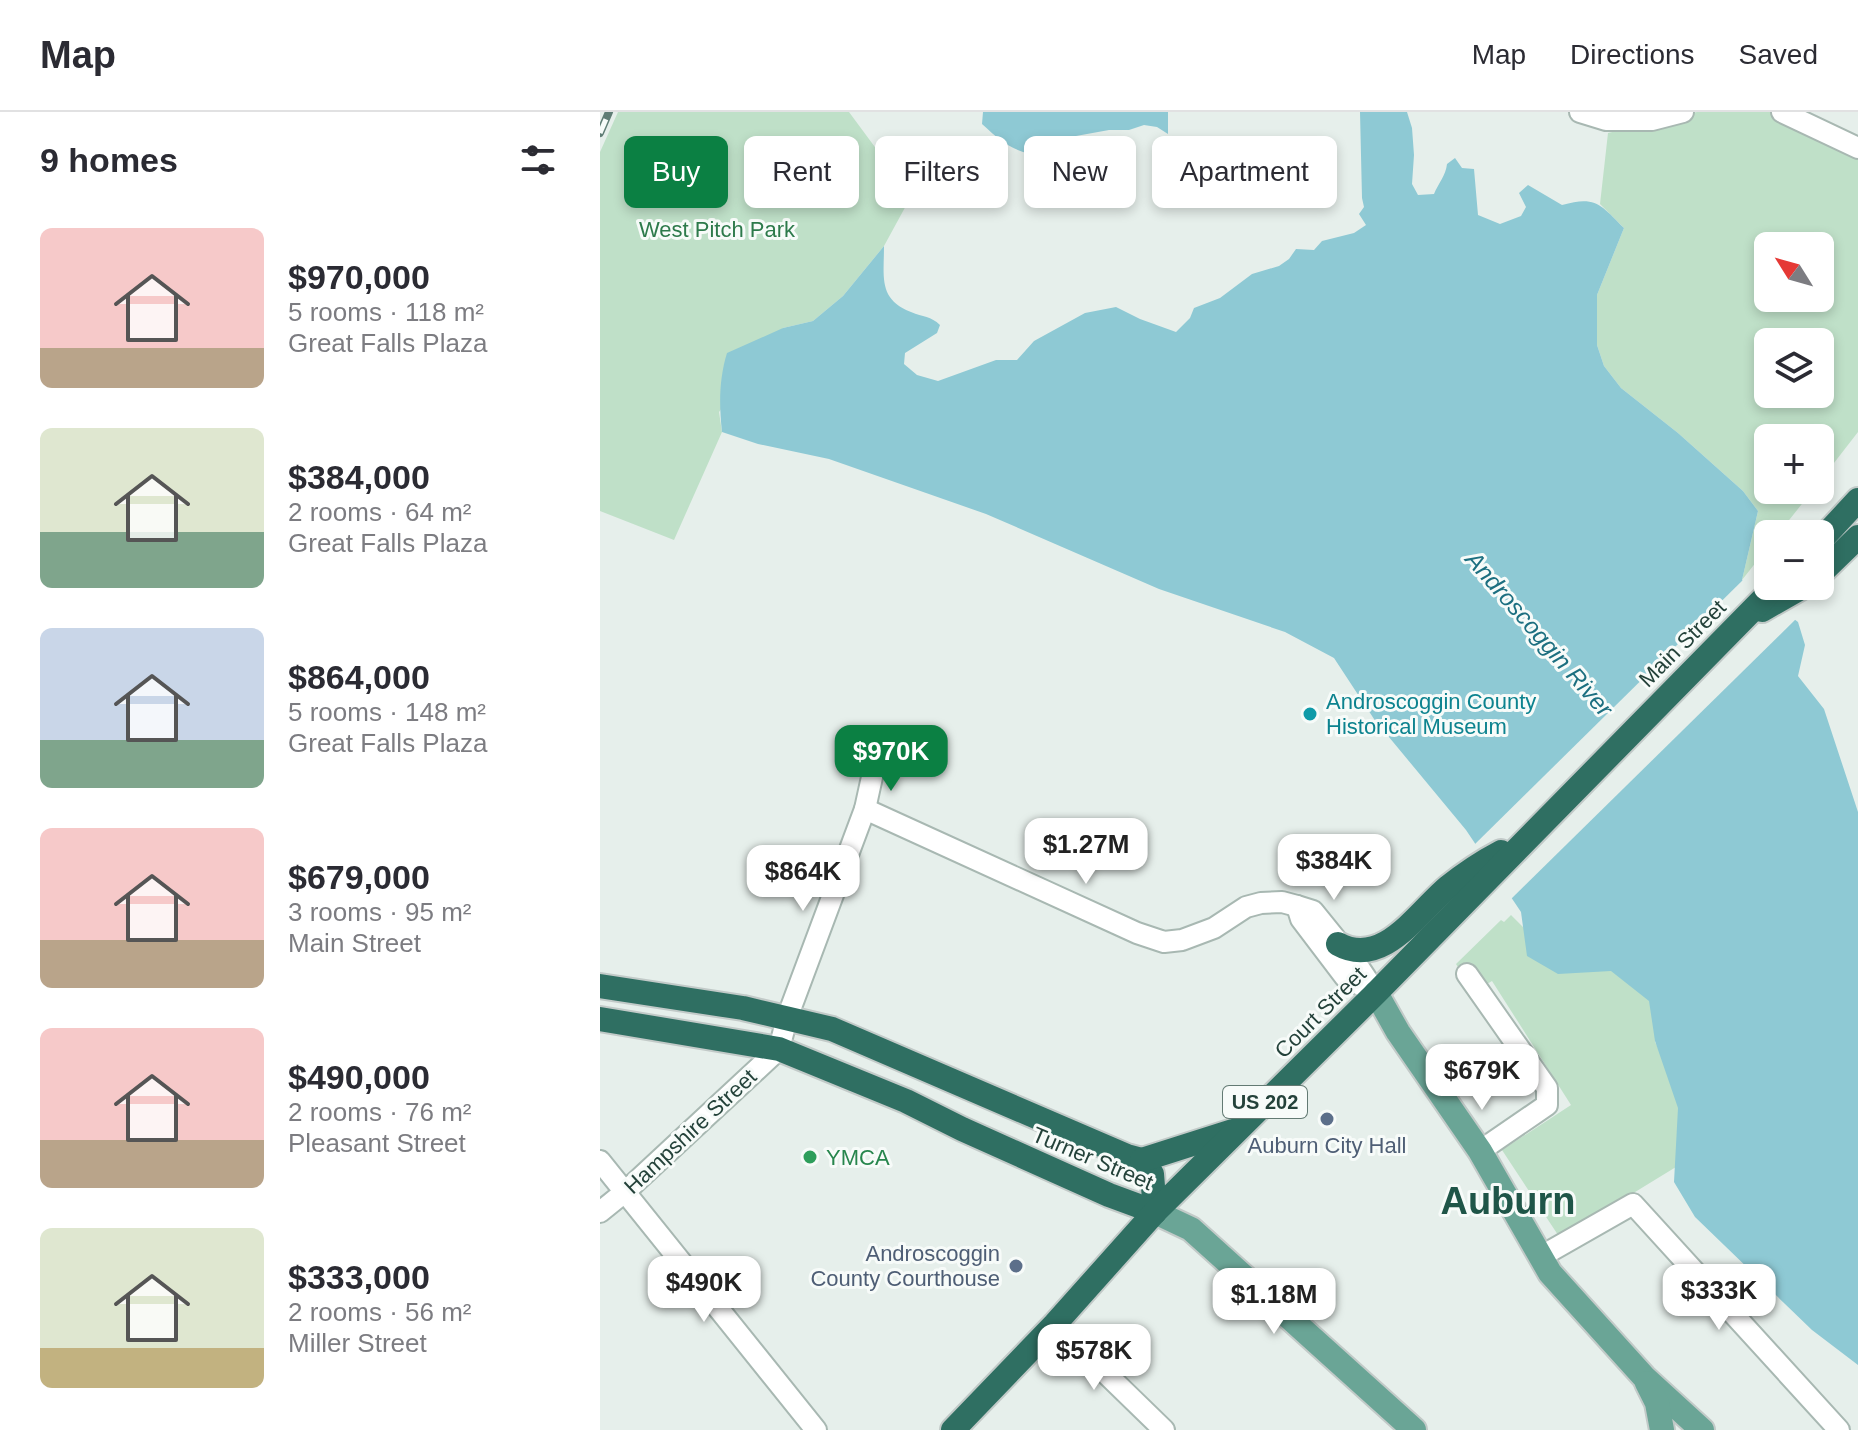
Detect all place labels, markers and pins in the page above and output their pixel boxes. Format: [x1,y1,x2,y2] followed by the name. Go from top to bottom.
[1326,689,1536,739] place label: Androscoggin County Historical Museum
[1301,705,1319,723] marker: Androscoggin County Historical Museum
[835,725,947,793] pin: $970K
[1021,818,1151,886] pin: $1.27M
[1278,834,1390,902] pin: $384K
[747,845,859,913] pin: $864K
[1426,1044,1538,1112] pin: $679K
[1318,1110,1336,1128] marker: Auburn City Hall
[1248,1133,1406,1158] place label: Auburn City Hall
[826,1145,890,1170] place label: YMCA
[801,1148,819,1166] marker: YMCA
[810,1241,1000,1291] place label: Androscoggin County Courthouse
[648,1256,760,1324] pin: $490K
[1007,1257,1025,1275] marker: Androscoggin County Courthouse
[1663,1264,1775,1332] pin: $333K
[1209,1268,1339,1336] pin: $1.18M
[1038,1324,1150,1392] pin: $578K

